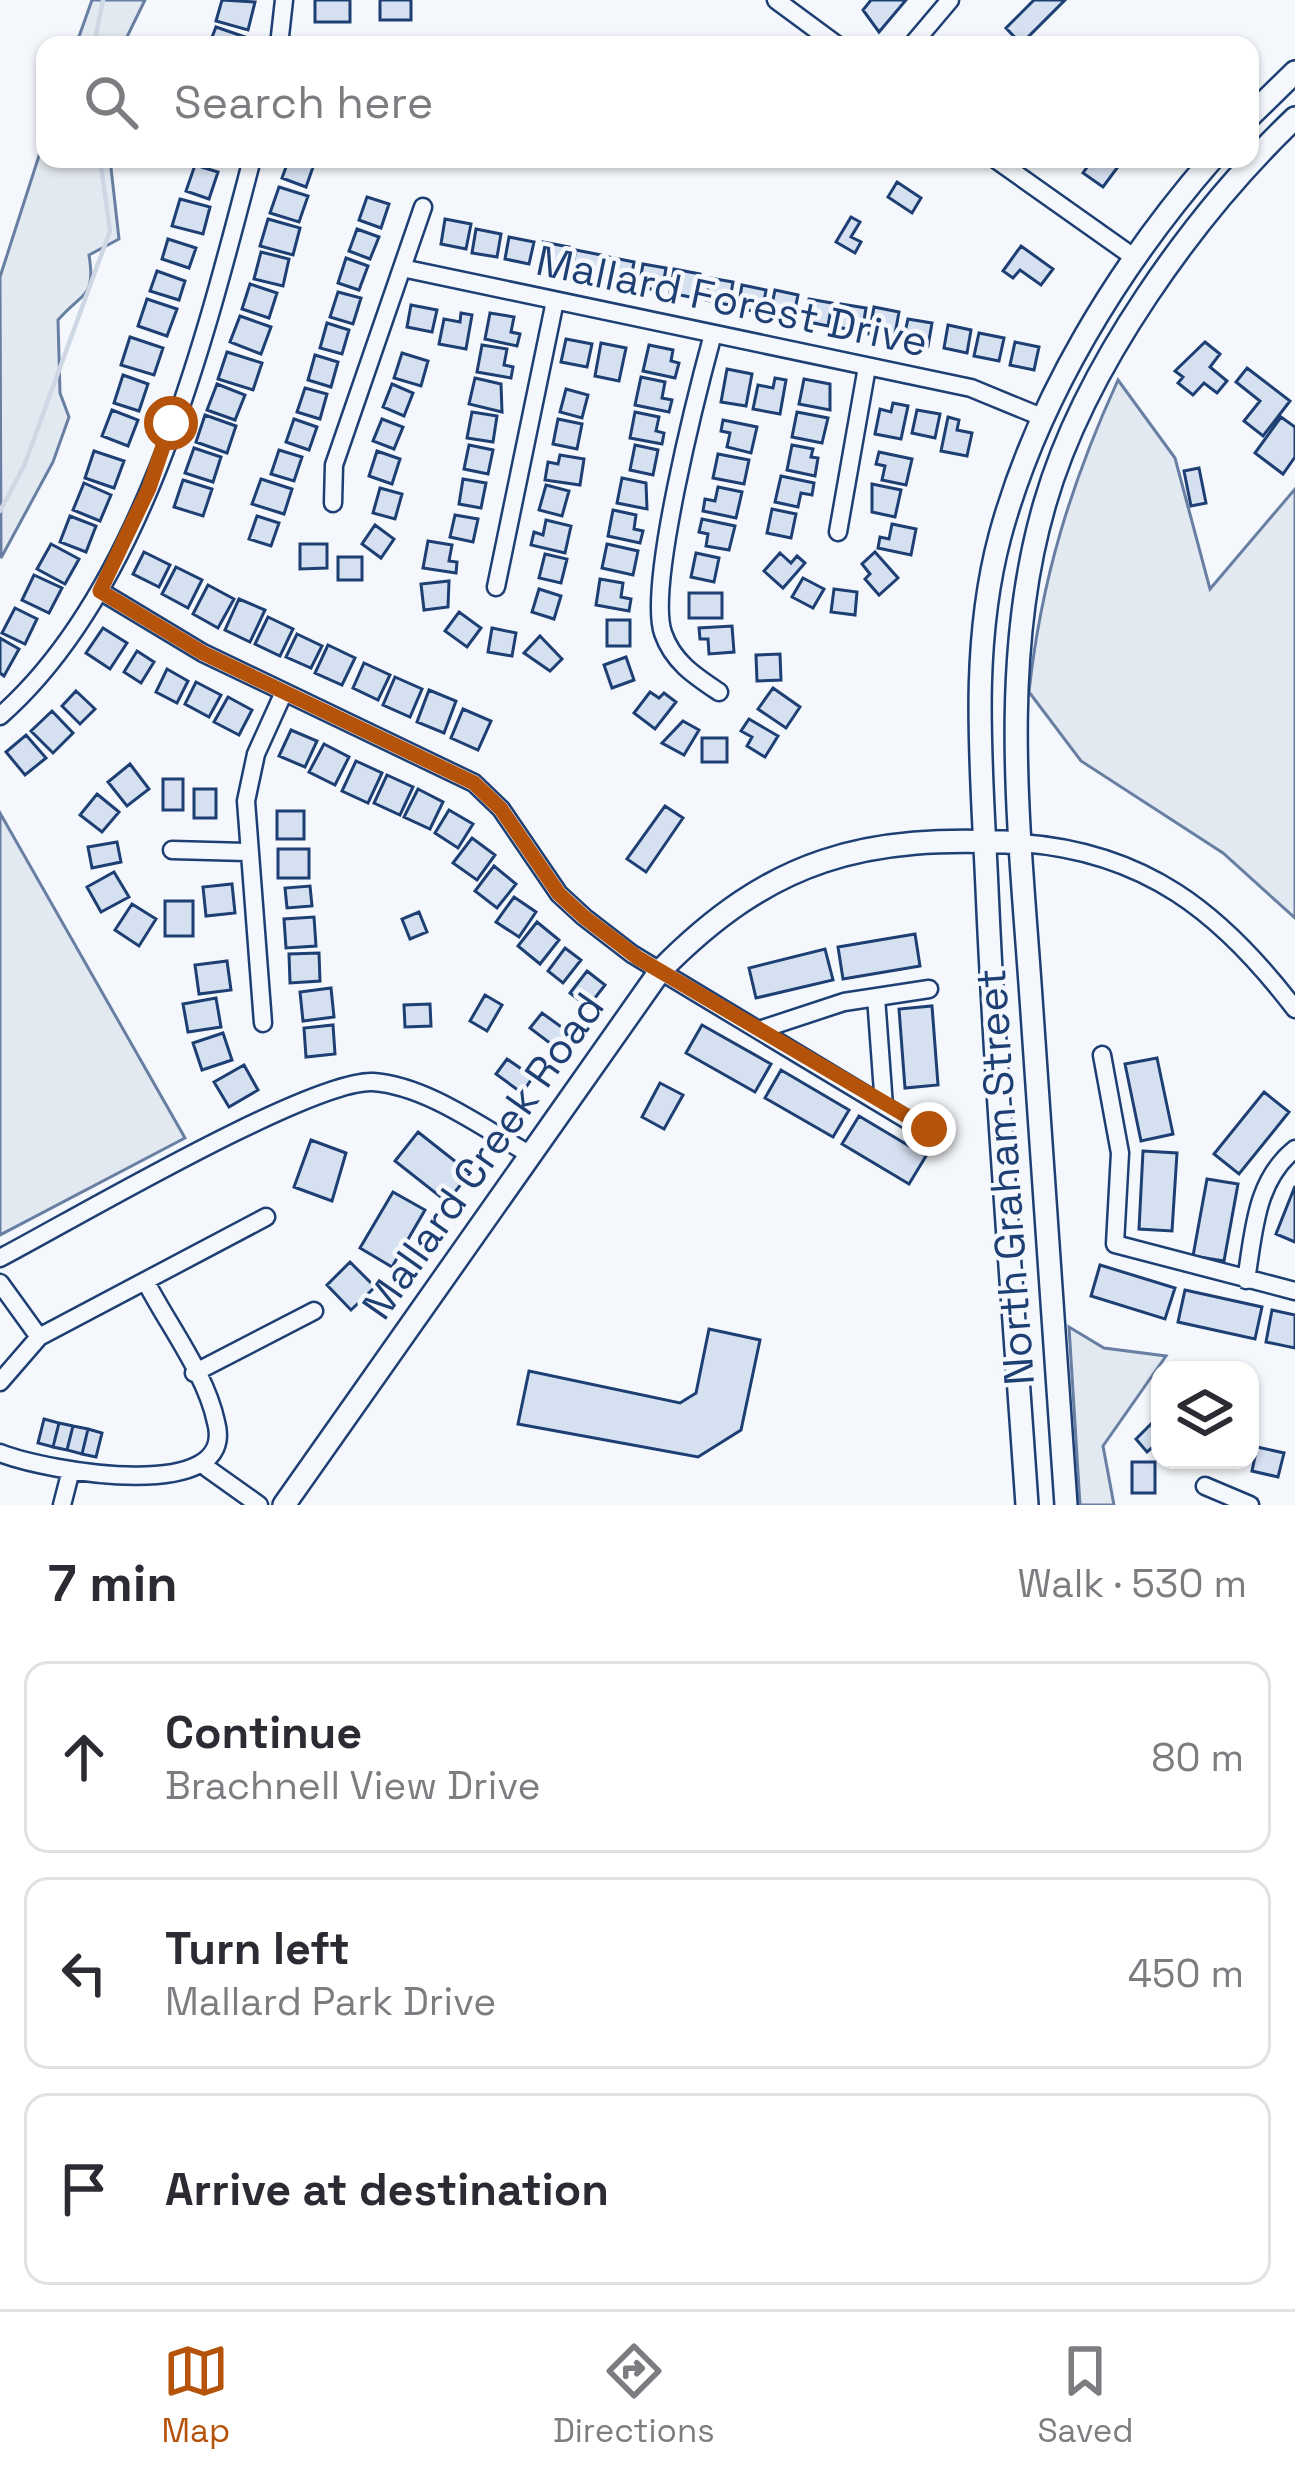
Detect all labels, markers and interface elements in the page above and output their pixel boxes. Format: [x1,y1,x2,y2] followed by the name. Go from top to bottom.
[36,36,1259,168] search box
[78,69,144,135] icon: search
[174,74,433,131] text: Search here
[531,234,933,368] street label: Mallard Forest Drive
[144,396,198,450] route start
[964,967,1046,1387] street label: North Graham Street
[350,983,616,1329] street label: Mallard Creek Road
[902,1102,956,1156] route end
[1151,1361,1259,1469] map controls
[1151,1361,1259,1469] button: layers
[48,1551,178,1616] text: 7 min
[1017,1559,1247,1608] text: Walk · 530 m
[165,1704,362,1761] text: Continue
[51,1724,117,1790] icon: ahead
[1151,1733,1244,1782] text: 80 m
[165,1761,541,1810] text: Brachnell View Drive
[165,1920,350,1977] text: Turn left
[51,1940,117,2006] icon: left
[1128,1949,1244,1998] text: 450 m
[165,1977,496,2026] text: Mallard Park Drive
[51,2156,117,2222] icon: arrive
[165,2161,609,2218] text: Arrive at destination
[161,2338,230,2452] tab: Map
[553,2338,715,2452] tab: Directions
[1037,2338,1134,2452] tab: Saved

